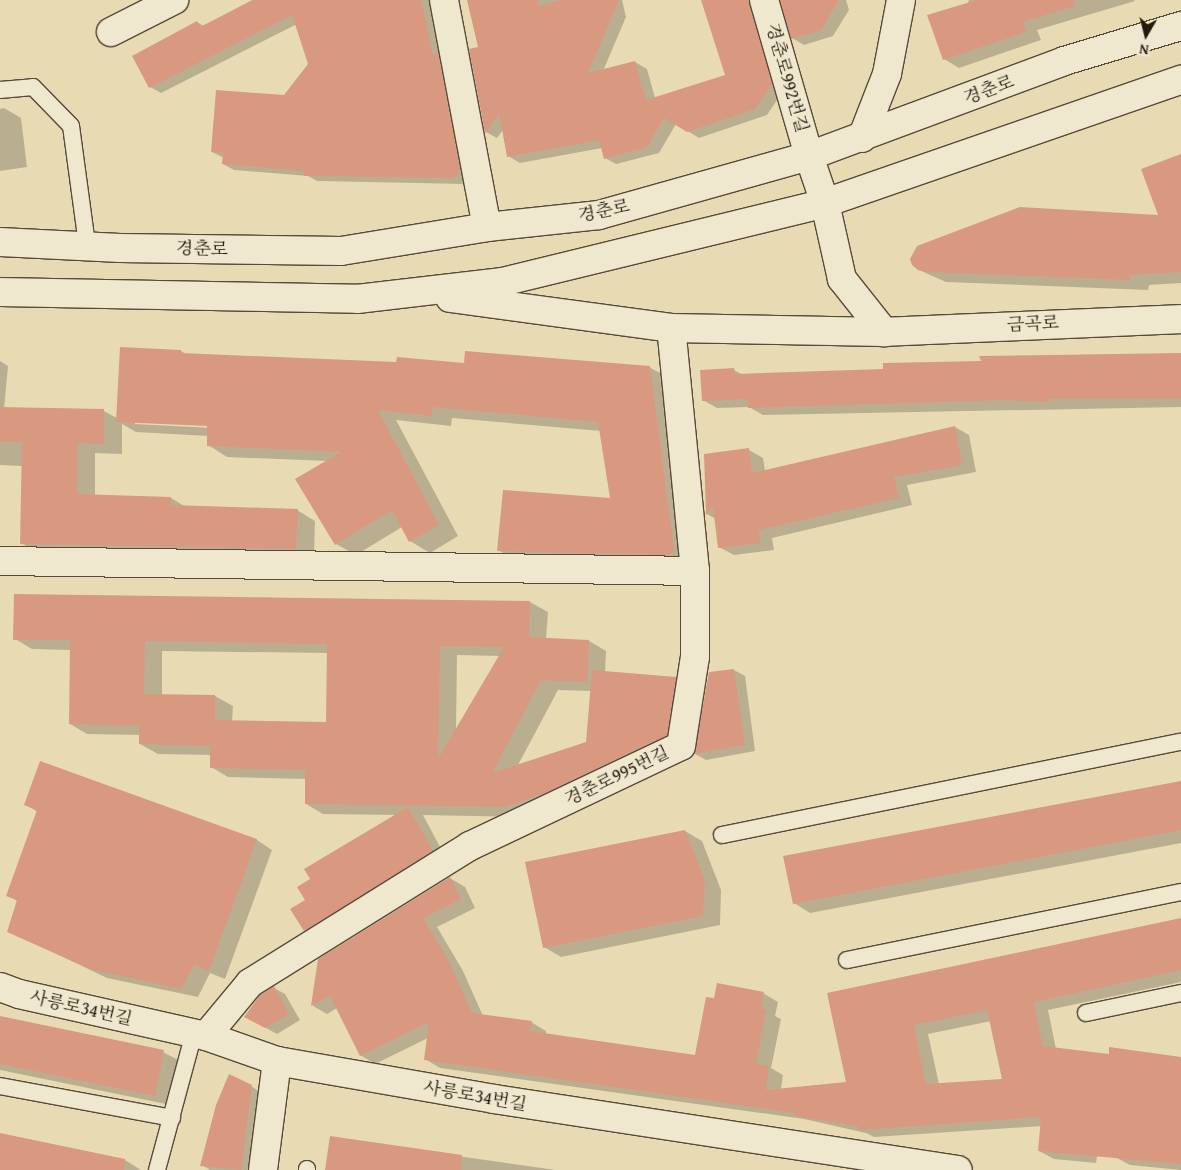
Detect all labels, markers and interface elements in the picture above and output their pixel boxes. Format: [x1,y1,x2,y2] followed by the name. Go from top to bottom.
[1121,10,1171,60] north arrow
[761,21,813,135] street label: 경춘로992번길
[1138,39,1150,60] text: N
[961,71,1017,109] street label: 경춘로
[576,195,632,227] street label: 경춘로
[176,238,228,260] street label: 경춘로
[1006,312,1060,336] street label: 금곡로
[562,742,672,810] street label: 경춘로995번길
[28,986,134,1030] street label: 사릉로34번길
[422,1076,528,1116] street label: 사릉로34번길

